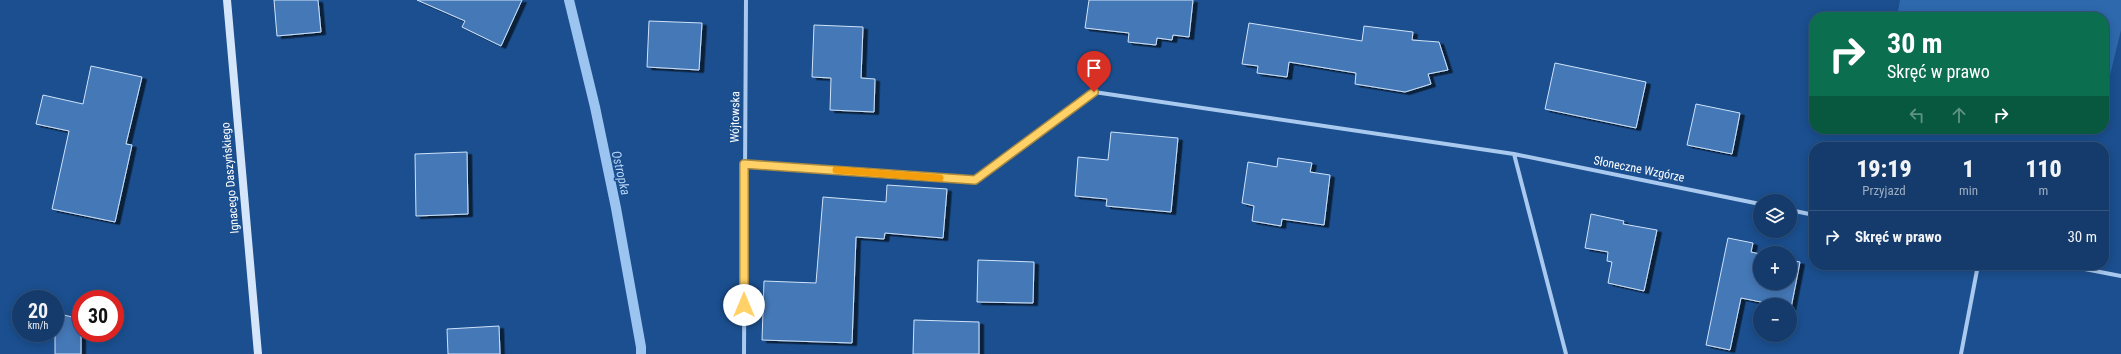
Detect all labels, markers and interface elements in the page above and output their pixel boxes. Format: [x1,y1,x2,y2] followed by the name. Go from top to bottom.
[1887,27,1943,60] text: 30 m
[1821,28,1873,80] icon: right
[1077,51,1111,92] pin
[1083,57,1105,79] icon: arrive
[1887,61,1990,82] text: Skręć w prawo
[728,91,742,143] street label: Wójtowska
[1906,104,1928,126] icon: left
[1948,104,1970,126] icon: ahead
[1990,104,2012,126] icon: right
[218,122,242,234] street label: Ignacego Daszyńskiego
[609,149,633,197] water label: Ostropka
[1592,153,1686,185] street label: Słoneczne Wzgórze
[1856,155,1912,183] text: 19:19
[1962,155,1975,183] text: 1
[2025,155,2062,183] text: 110
[1862,183,1906,198] text: Przyjazd
[1959,183,1978,198] text: min
[2039,183,2048,198] text: m
[1753,194,1797,342] map controls
[1753,194,1797,238] button: layers
[1821,226,1843,248] icon: right
[1855,228,1942,246] text: Skręć w prawo
[2067,228,2097,246] text: 30 m
[1753,246,1797,290] button: +
[723,284,765,326] position arrow
[72,290,124,342] speed limit sign: 30
[1753,298,1797,342] button: −
[28,299,48,323] text: 20
[28,320,48,331] text: km/h

